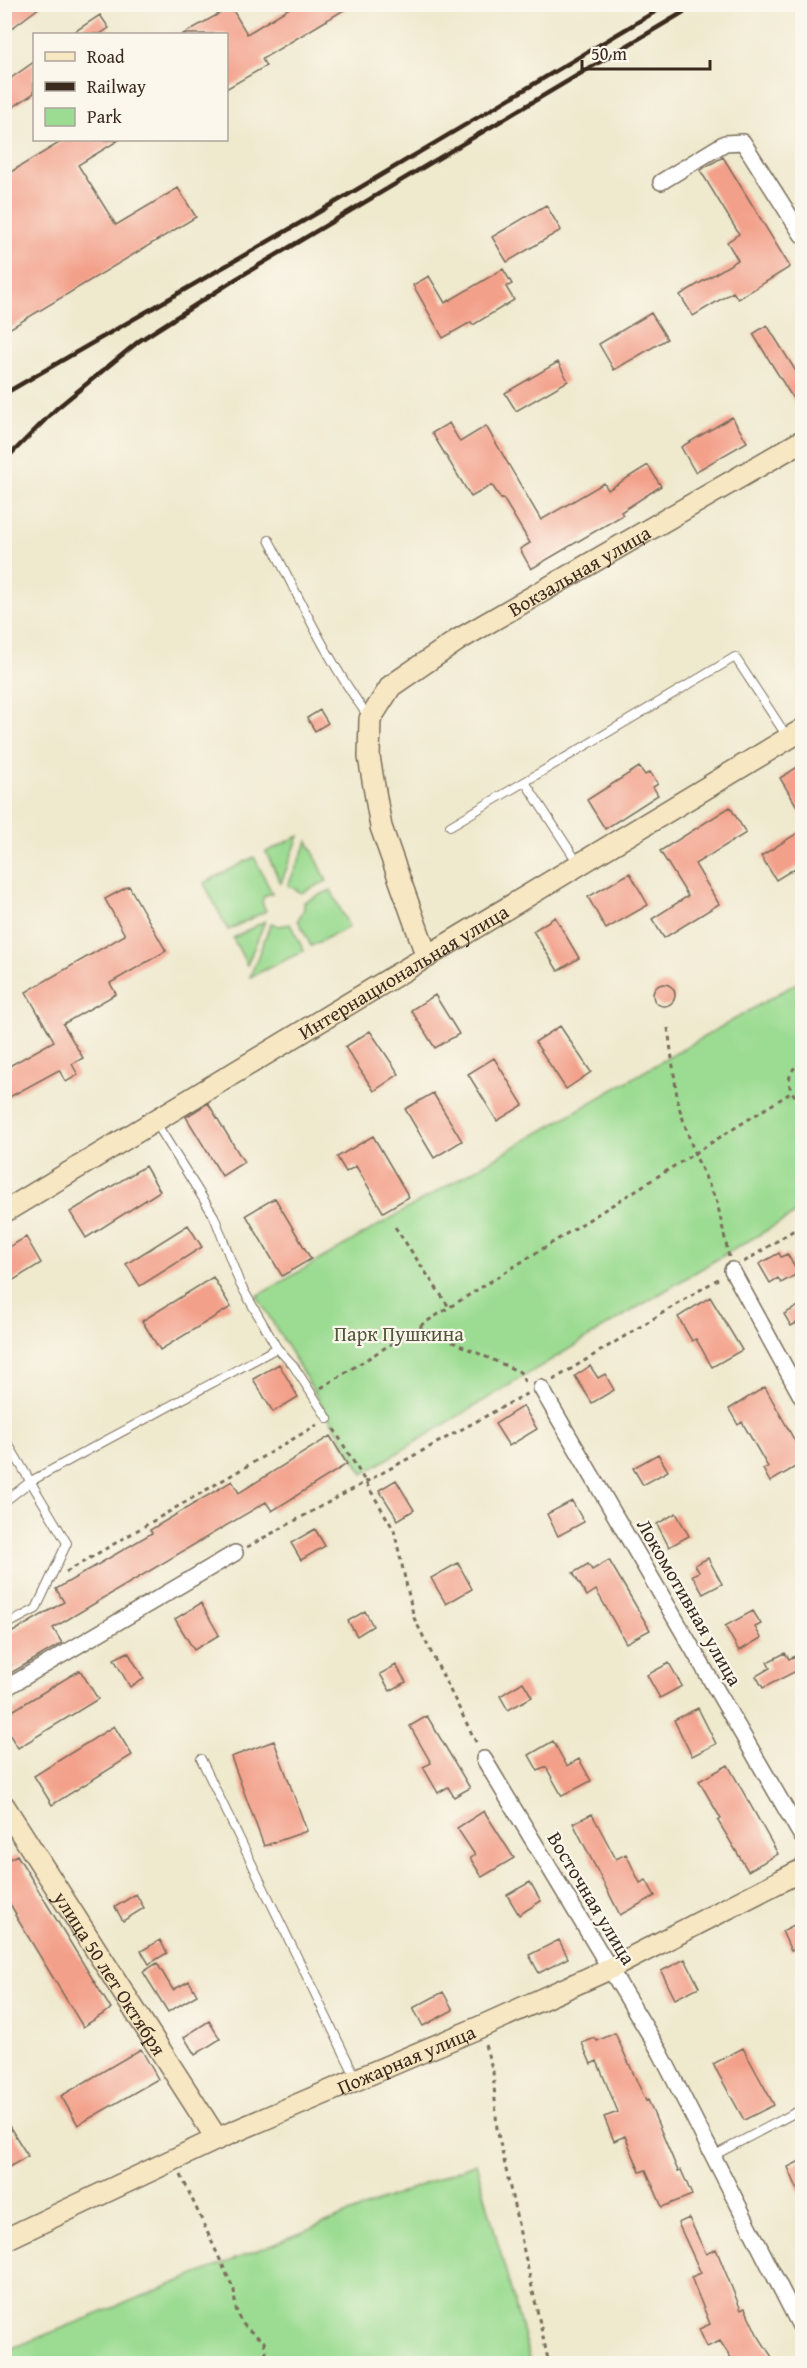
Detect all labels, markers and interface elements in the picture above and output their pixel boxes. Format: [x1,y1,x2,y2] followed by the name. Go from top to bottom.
[33,33,228,141] legend
[582,33,710,71] scale bar
[591,40,627,67] text: 50 m
[87,43,125,70] text: Road
[87,73,146,100] text: Railway
[87,103,123,130] text: Park
[502,517,656,623] street label: Вокзальная улица
[292,896,514,1046] street label: Интернациональная улица
[334,1319,464,1348] park label: Парк Пушкина
[630,1513,750,1692] street label: Локомотивная улица
[541,1826,643,1970] street label: Восточная улица
[47,1884,174,2061] street label: улица 50 лет Октября
[332,2016,480,2101] street label: Пожарная улица

